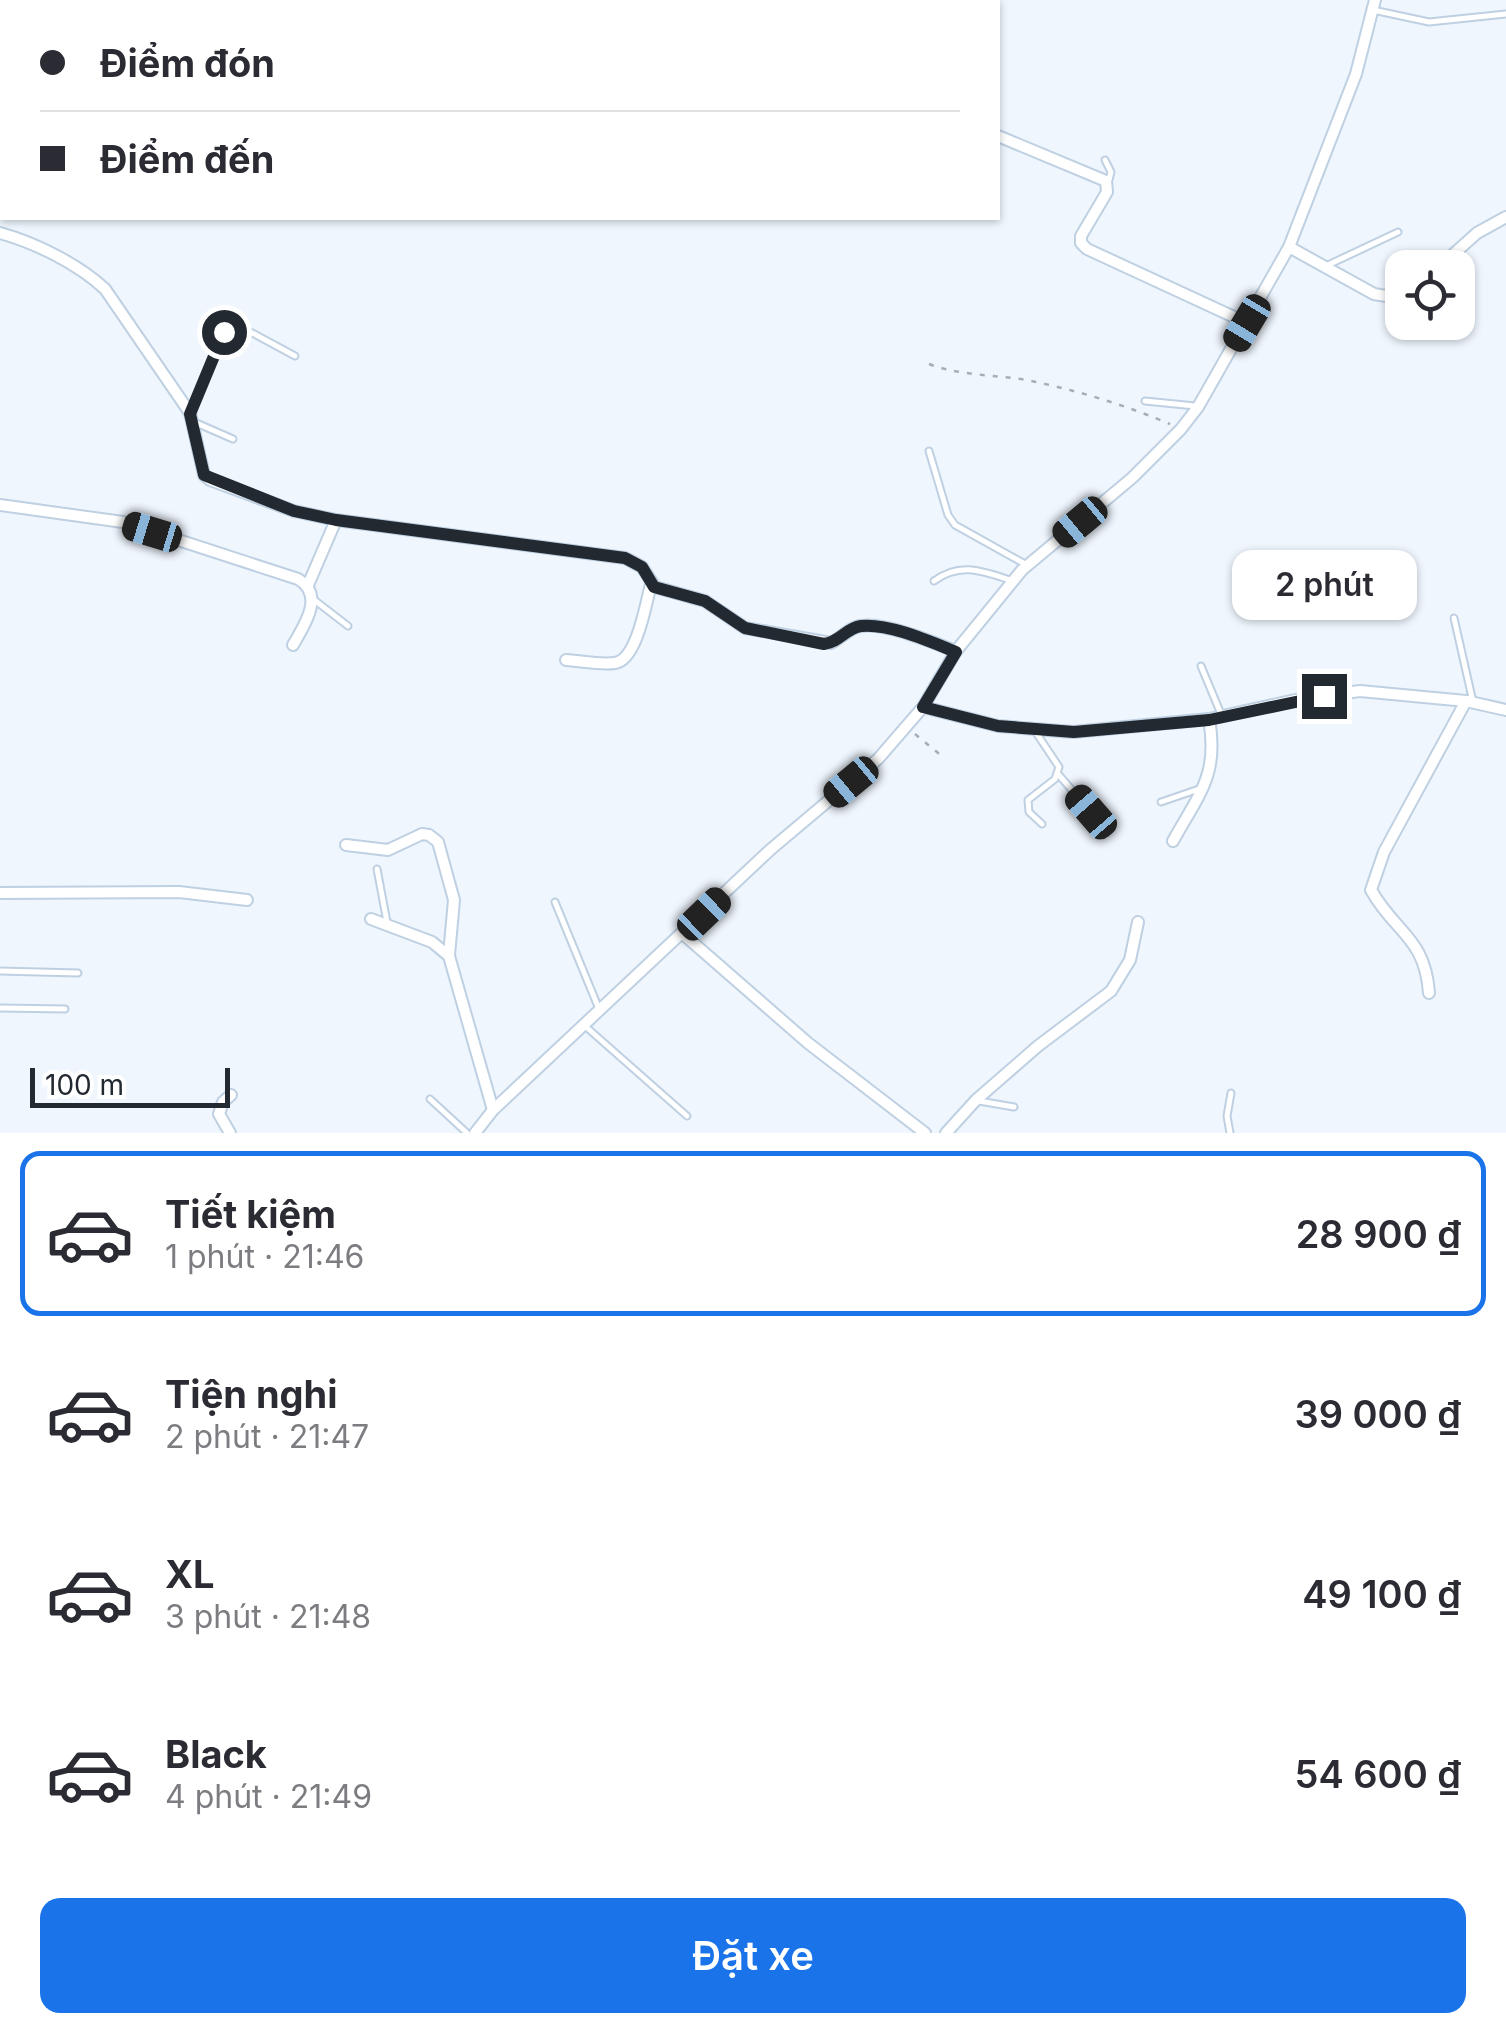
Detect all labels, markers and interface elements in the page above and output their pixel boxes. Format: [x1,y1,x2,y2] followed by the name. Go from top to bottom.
[100,40,275,86] text: Điểm đón
[100,136,274,182] text: Điểm đến
[1385,250,1475,340] map controls
[1385,250,1475,340] button: locate
[1219,290,1275,356] car
[202,310,247,355] route start
[1047,491,1113,553] car
[119,509,185,555] car
[1232,551,1416,621] callout: 2 phút
[1275,565,1374,604] text: 2 phút
[1302,674,1347,719] route end
[818,751,884,813] car
[1060,780,1122,844] car
[672,882,736,946] car
[30,1063,230,1108] scale bar
[45,1068,124,1102] text: 100 m
[45,1189,135,1279] icon: car
[165,1191,336,1237] text: Tiết kiệm
[1296,1211,1461,1257] text: 28 900 ₫
[165,1237,364,1276] text: 1 phút · 21:46
[45,1369,135,1459] icon: car
[165,1371,338,1417] text: Tiện nghi
[1294,1391,1461,1437] text: 39 000 ₫
[165,1417,369,1456] text: 2 phút · 21:47
[45,1549,135,1639] icon: car
[165,1551,215,1597] text: XL
[1302,1571,1461,1617] text: 49 100 ₫
[165,1597,371,1636] text: 3 phút · 21:48
[45,1729,135,1819] icon: car
[165,1731,267,1777] text: Black
[1294,1751,1461,1797] text: 54 600 ₫
[165,1777,372,1816] text: 4 phút · 21:49
[40,1898,1466,2013] button: Đặt xe

